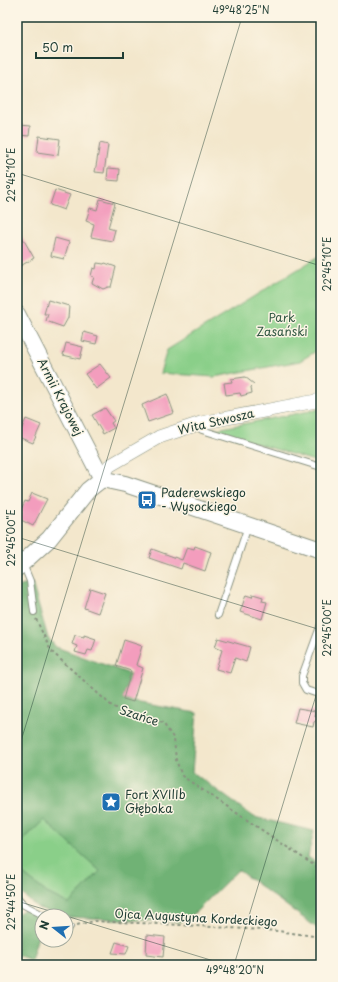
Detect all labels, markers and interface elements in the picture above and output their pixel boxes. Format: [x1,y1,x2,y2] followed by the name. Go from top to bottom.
[212,2,270,17] text: 49°48'25"N
[36,34,123,60] scale bar
[42,38,73,56] text: 50 m
[3,148,18,202] text: 22°45'10"E
[319,237,334,291] text: 22°45'10"E
[256,308,308,340] park label: Park Zasański
[34,355,88,439] street label: Armii Krajowej
[176,403,256,439] street label: Wita Stwosza
[161,483,246,515] place label: Paderewskiego - Wysockiego
[136,489,158,511] bus stop icon: Paderewskiego - Wysockiego
[3,509,18,567] text: 22°45'00"E
[319,599,334,657] text: 22°45'00"E
[117,700,162,730] street label: Szańce
[125,785,186,817] place label: Fort XVIIIb Głęboka
[100,791,122,813] place icon: Fort XVIIIb Głęboka
[3,874,18,930] text: 22°44'50"E
[114,904,278,930] street label: Ojca Augustyna Kordeckiego
[34,908,74,948] north arrow
[35,918,53,932] text: N
[206,962,264,977] text: 49°48'20"N

